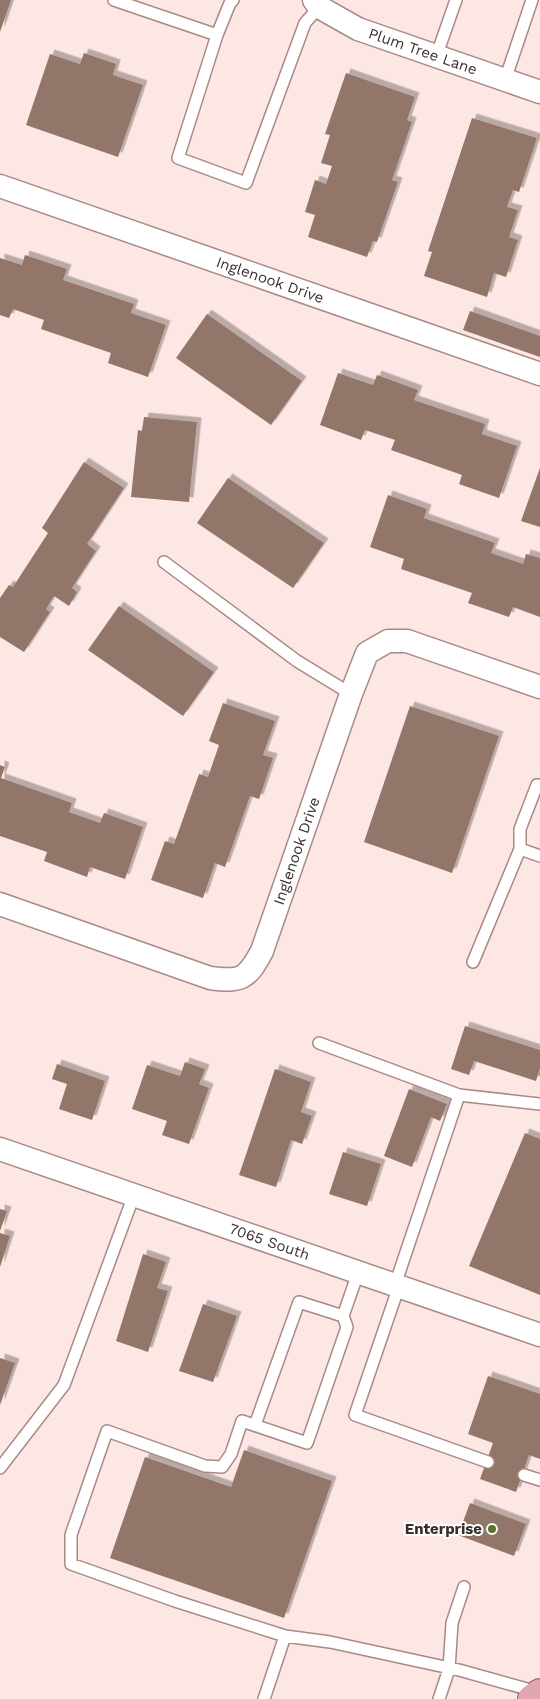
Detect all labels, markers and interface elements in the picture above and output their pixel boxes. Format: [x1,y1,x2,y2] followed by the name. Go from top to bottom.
[366,24,480,79] street label: Plum Tree Lane
[214,253,326,307] street label: Inglenook Drive
[270,795,324,907] street label: Inglenook Drive
[227,1220,312,1264] street label: 7065 South
[405,1520,482,1538] place label: Enterprise
[486,1523,498,1535] marker: Enterprise

